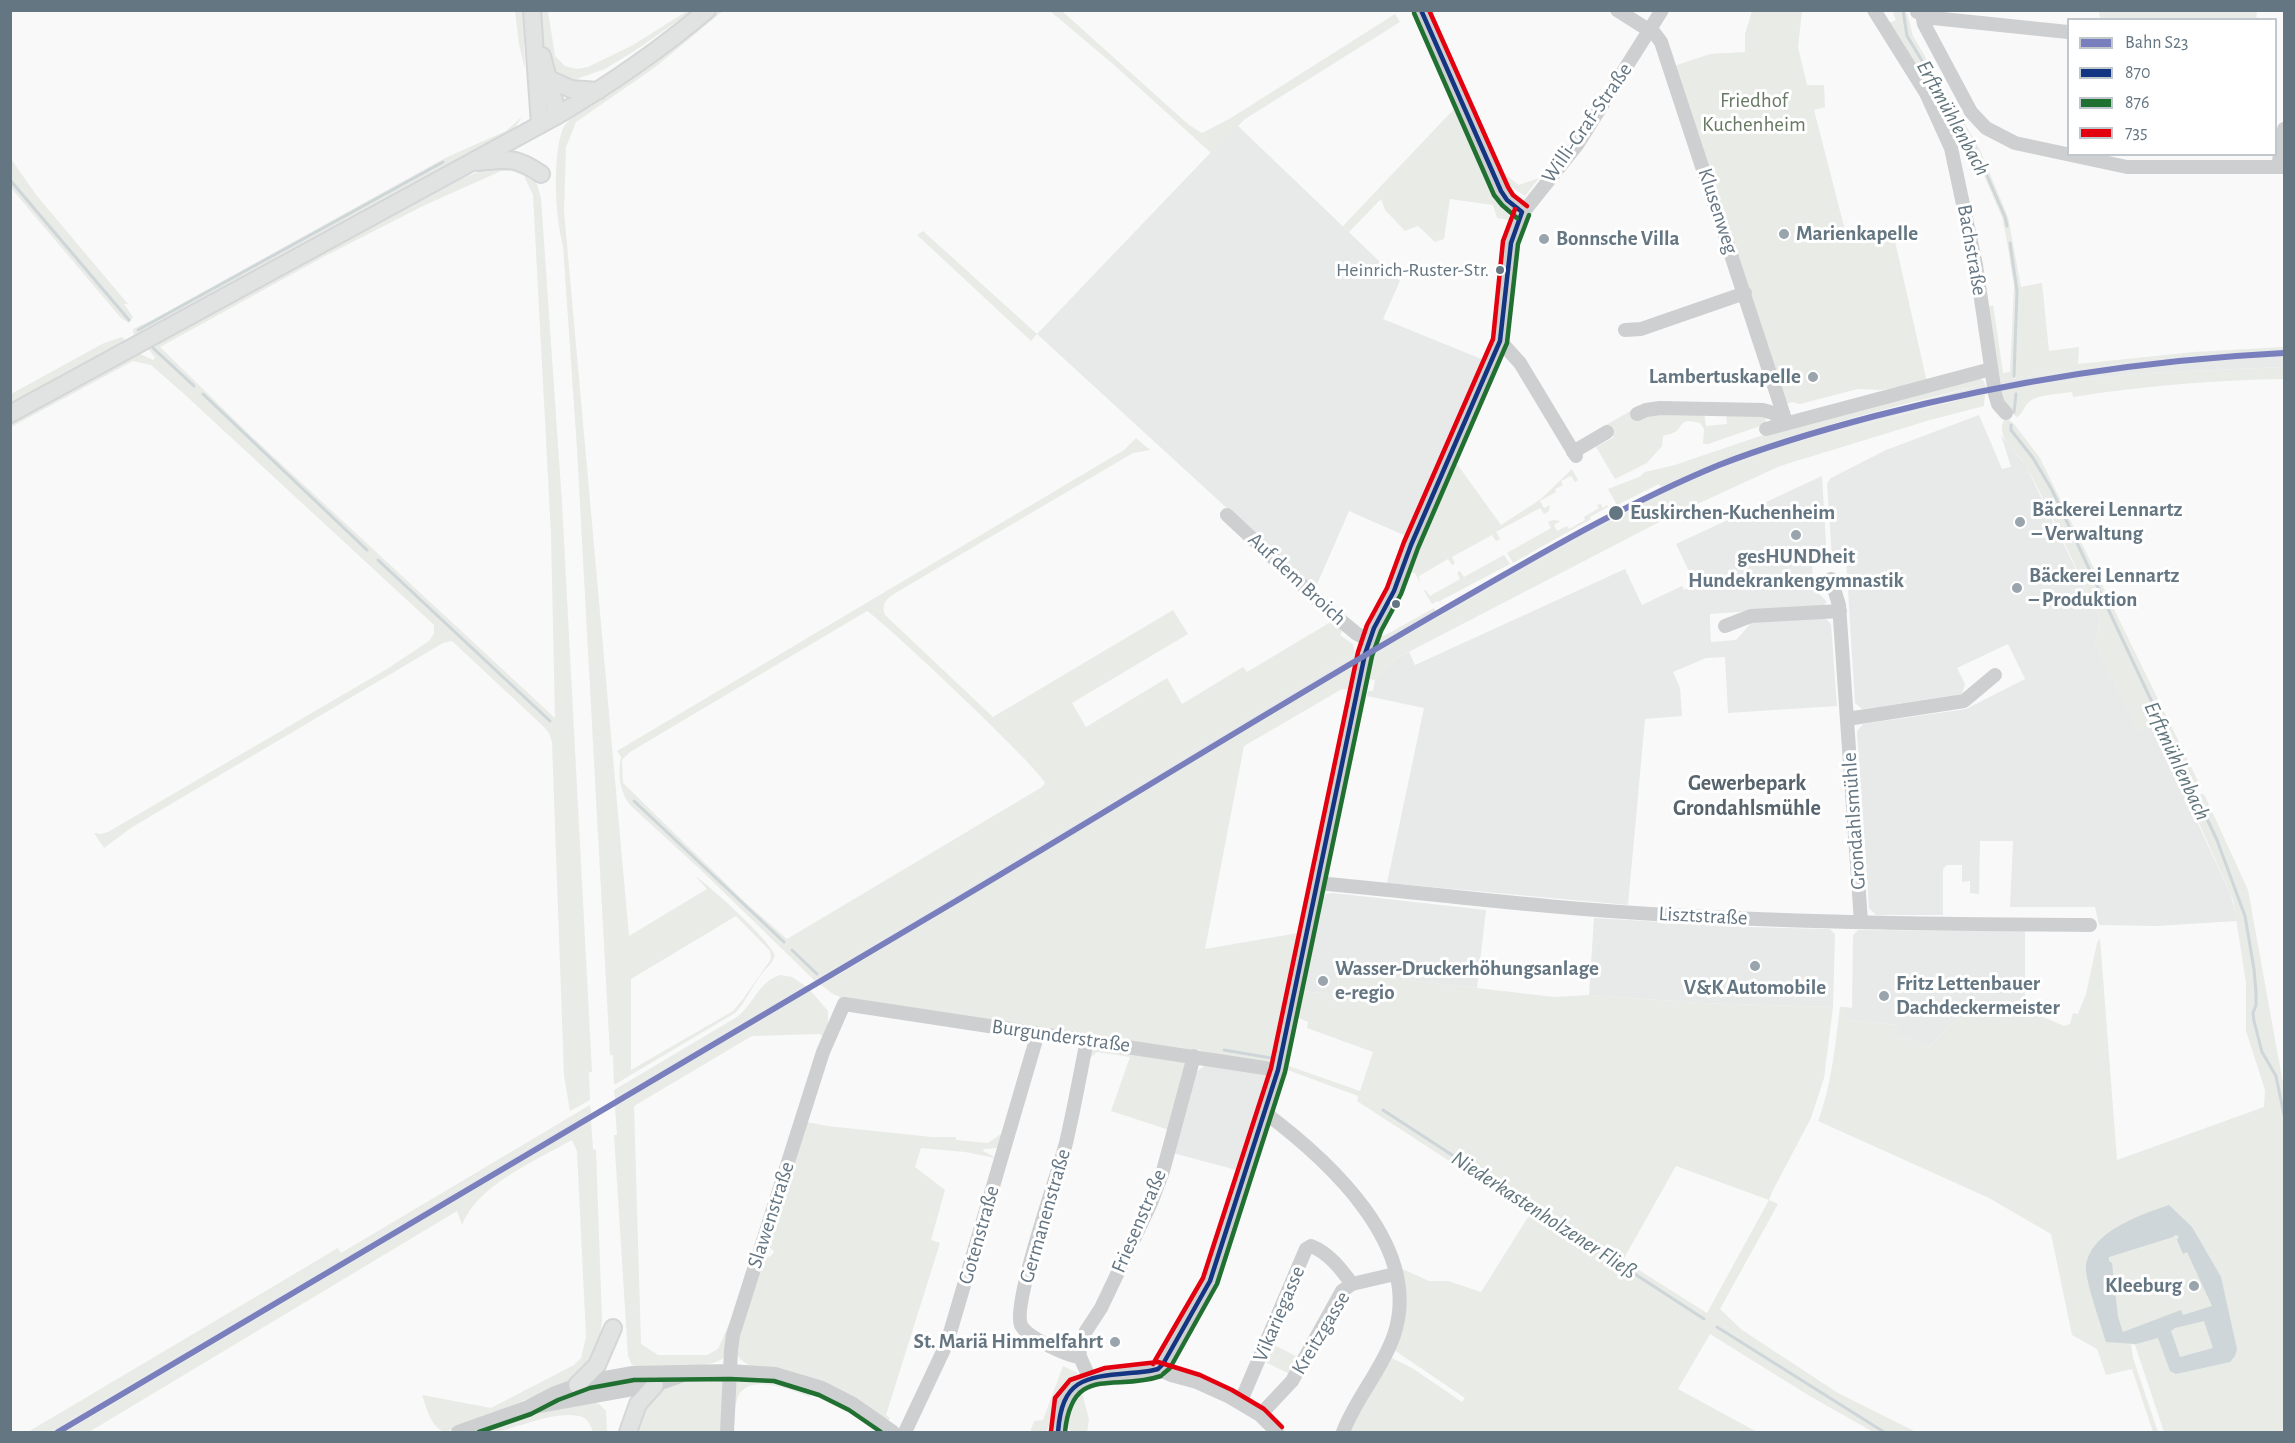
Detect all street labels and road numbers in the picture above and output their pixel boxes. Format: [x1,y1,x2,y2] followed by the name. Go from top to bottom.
[1536,58,1638,188] street label: Willi-Graf-Straße
[1692,165,1744,257] street label: Klusenweg
[1952,203,1992,297] street label: Bachstraße
[1243,527,1351,631] street label: Auf dem Broich
[1837,751,1871,891] street label: Grondahlsmühle
[1658,901,1748,931] street label: Lisztstraße
[990,1014,1132,1058] street label: Burgunderstraße
[1014,1146,1076,1286] street label: Germanenstraße
[742,1158,800,1272] street label: Slawenstraße
[1106,1165,1172,1277] street label: Friesenstraße
[953,1183,1005,1287] street label: Gotenstraße
[1248,1262,1310,1366] street label: Vikariegasse
[1286,1287,1356,1379] street label: Kreitzgasse

